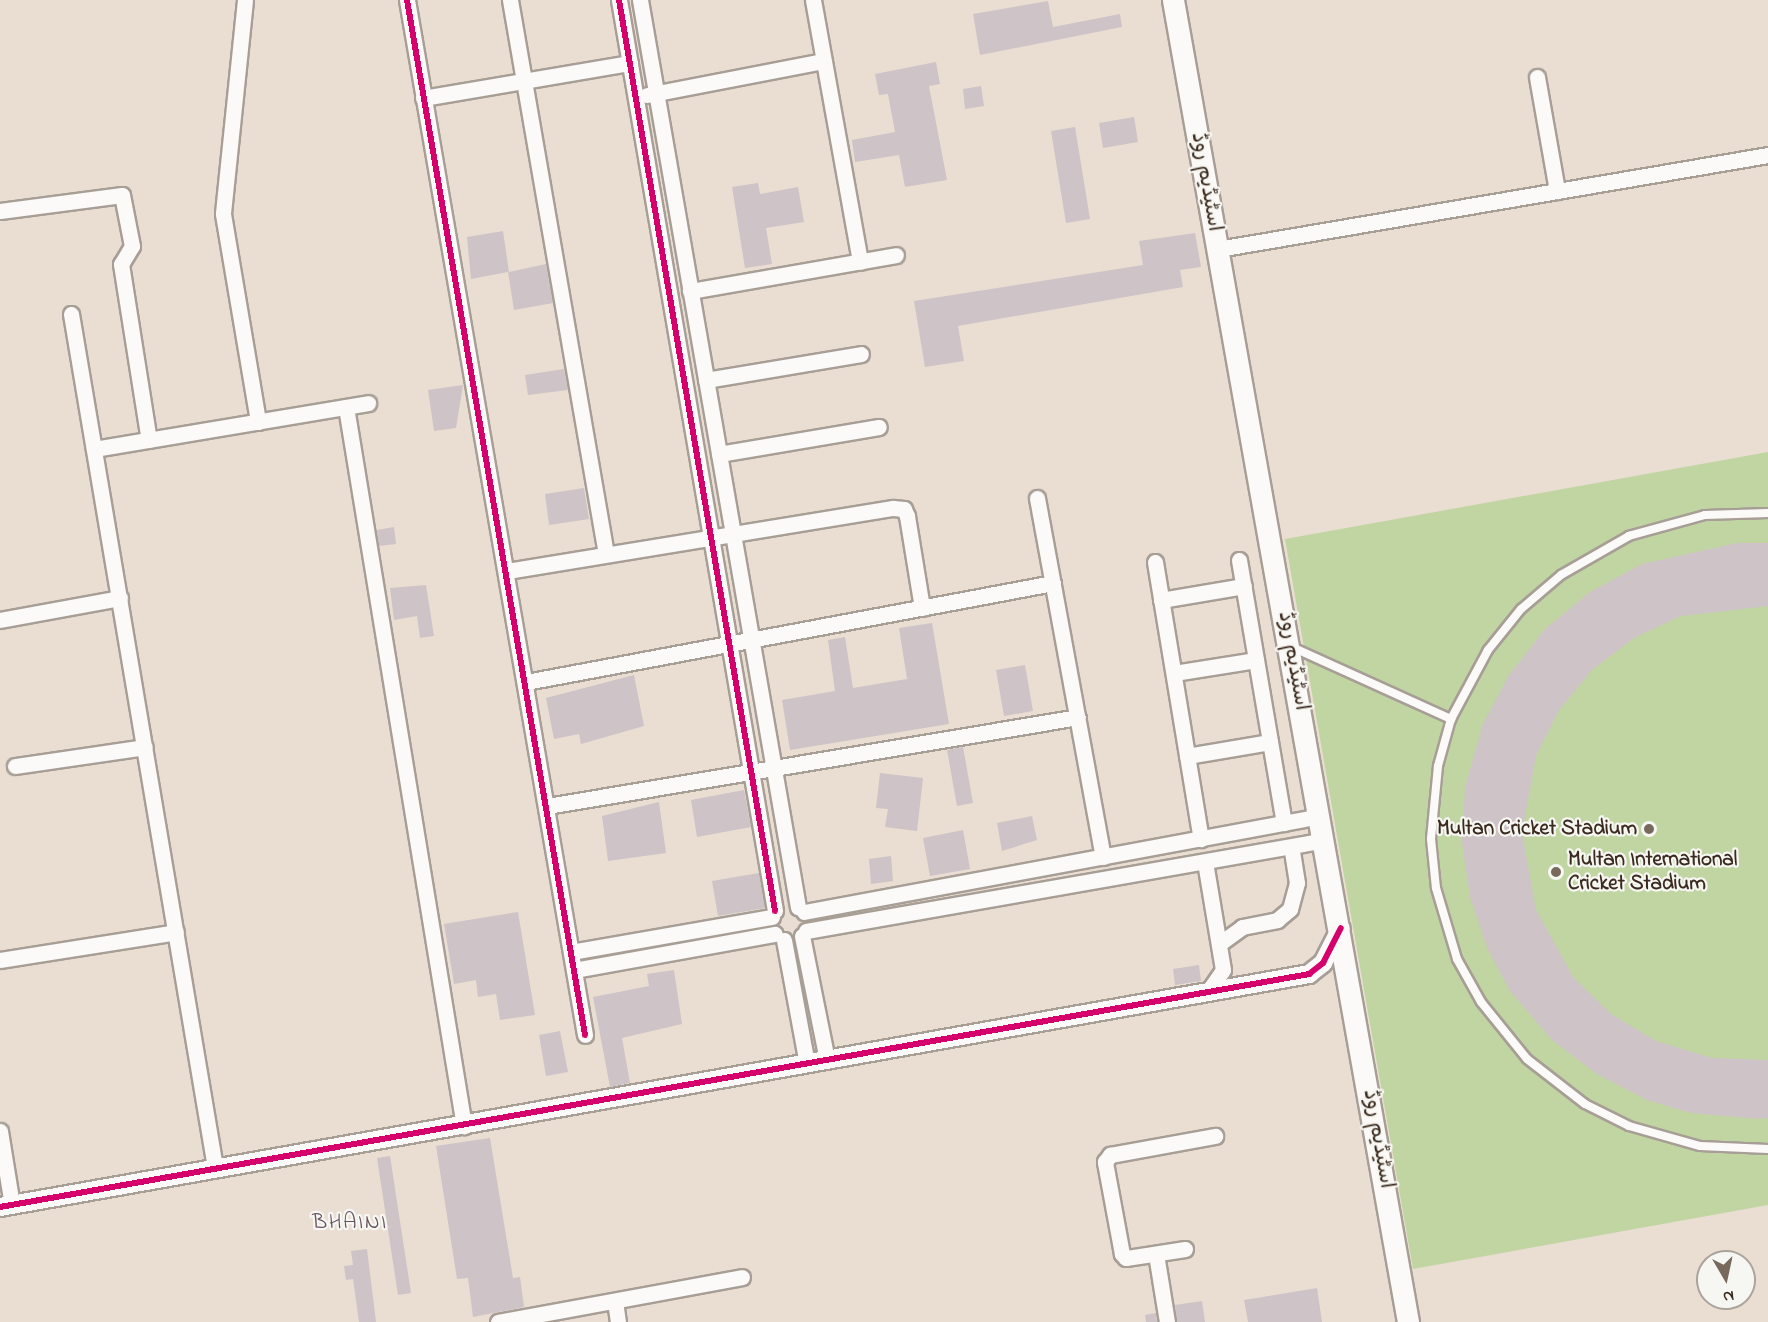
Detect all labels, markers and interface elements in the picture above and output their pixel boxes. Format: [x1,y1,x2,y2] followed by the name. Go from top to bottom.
[1185,131,1227,233] street label: اسٹیڈیم روڈ
[1272,610,1314,712] street label: اسٹیڈیم روڈ
[1437,816,1637,842] place label: Multan Cricket Stadium
[1642,822,1656,836] marker: Multan Cricket Stadium
[1568,847,1737,897] place label: Multan International Cricket Stadium
[1549,865,1563,879] marker: Multan International Cricket Stadium
[1357,1088,1399,1190] street label: اسٹیڈیم روڈ
[312,1211,388,1237] district label: BHAINI
[1696,1250,1756,1310] north arrow
[1721,1283,1736,1309] text: N

